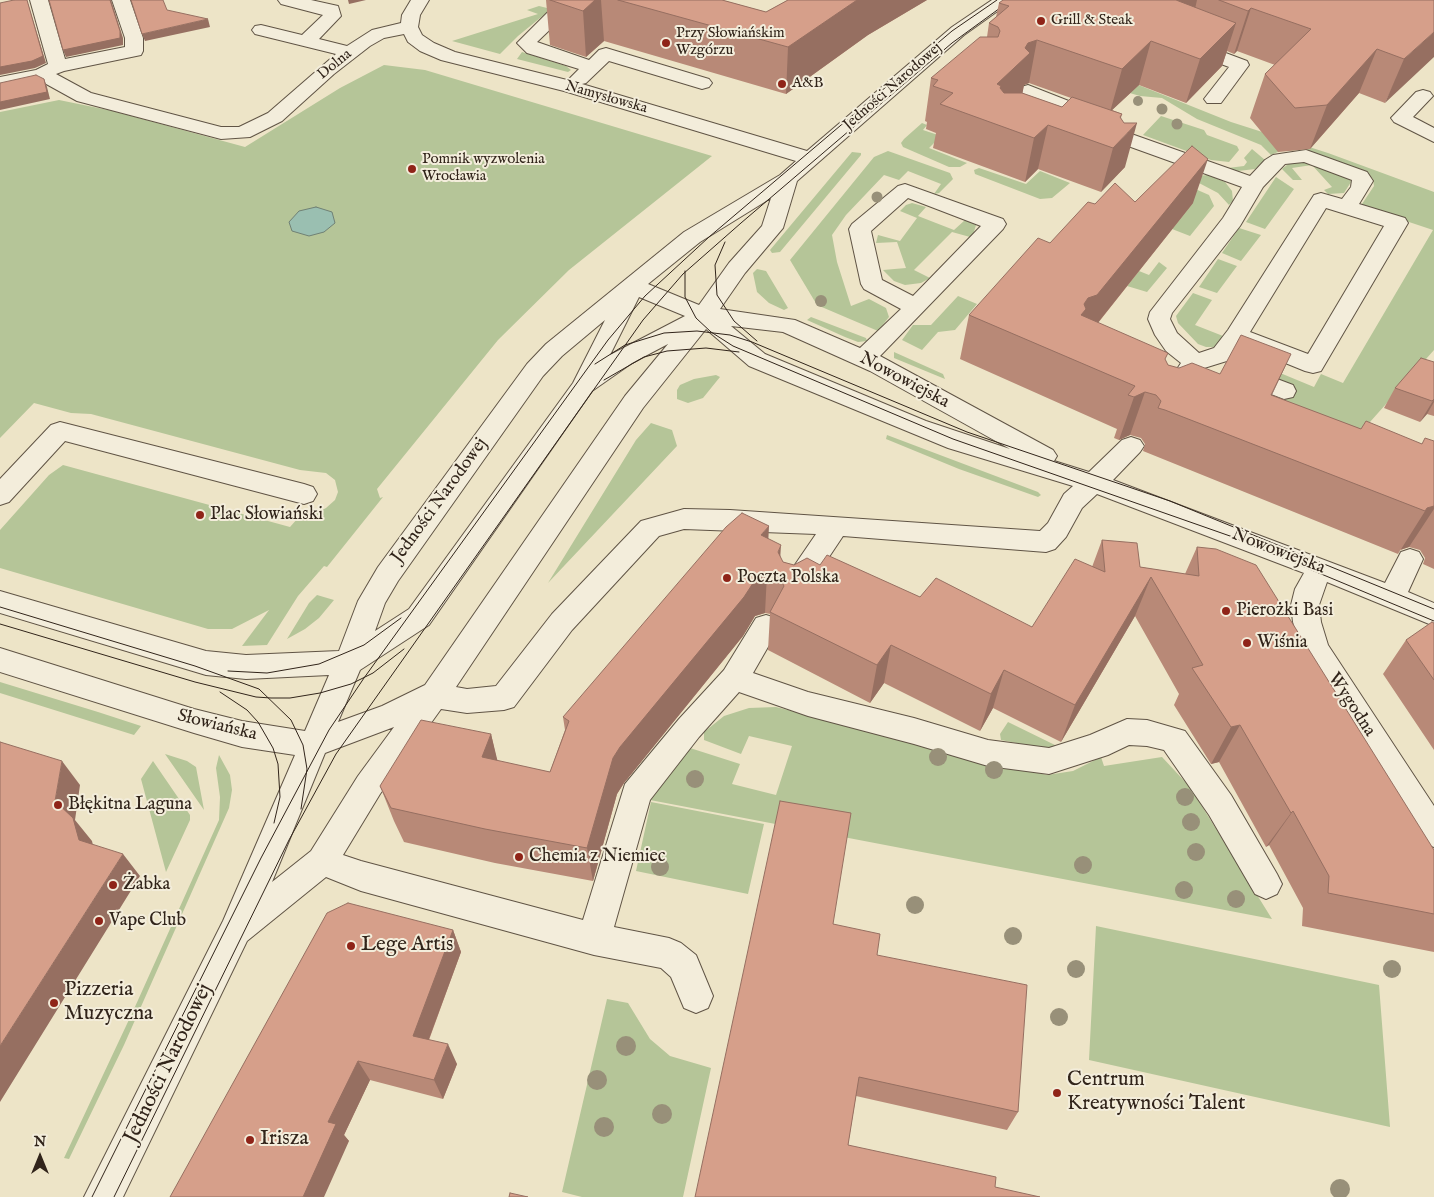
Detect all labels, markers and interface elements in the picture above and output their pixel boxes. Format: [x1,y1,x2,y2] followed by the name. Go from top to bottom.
[1051,12,1133,30] place label: Grill & Steak
[1035,15,1047,27] marker: Grill & Steak
[676,25,785,60] place label: Przy Słowiańskim Wzgórzu
[660,37,672,49] marker: Przy Słowiańskim Wzgórzu
[840,39,946,135] street label: Jedności Narodowej
[314,46,356,84] street label: Dolna
[792,75,823,93] place label: A&B
[563,78,649,118] street label: Namysłowska
[776,78,788,90] marker: A&B
[422,151,545,186] place label: Pomnik wyzwolenia Wrocławia
[406,163,418,175] marker: Pomnik wyzwolenia Wrocławia
[855,348,953,414] street label: Nowowiejska
[387,434,493,568] street label: Jedności Narodowej
[210,504,323,526] place label: Plac Słowiański
[194,509,206,521] marker: Plac Słowiański
[1228,524,1328,580] street label: Nowowiejska
[737,567,839,589] place label: Poczta Polska
[721,572,733,584] marker: Poczta Polska
[1236,600,1333,622] place label: Pierożki Basi
[1220,605,1232,617] marker: Pierożki Basi
[1257,632,1307,654] place label: Wiśnia
[1241,637,1253,649] marker: Wiśnia
[1322,669,1380,741] street label: Wygodna
[175,706,259,746] street label: Słowiańska
[68,794,192,816] place label: Błękitna Laguna
[52,799,64,811] marker: Błękitna Laguna
[529,846,665,868] place label: Chemia z Niemiec
[513,851,525,863] marker: Chemia z Niemiec
[123,874,170,896] place label: Żabka
[107,879,119,891] marker: Żabka
[109,910,186,932] place label: Vape Club
[93,915,105,927] marker: Vape Club
[361,933,453,959] place label: Lege Artis
[345,940,357,952] marker: Lege Artis
[64,978,153,1028] place label: Pizzeria Muzyczna
[119,980,219,1148] street label: Jedności Narodowej
[48,997,60,1009] marker: Pizzeria Muzyczna
[1067,1068,1245,1118] place label: Centrum Kreatywności Talent
[1051,1087,1063,1099] marker: Centrum Kreatywności Talent
[260,1127,309,1153] place label: Irisza
[15,1132,65,1182] north arrow
[34,1133,46,1151] text: N
[244,1134,256,1146] marker: Irisza

